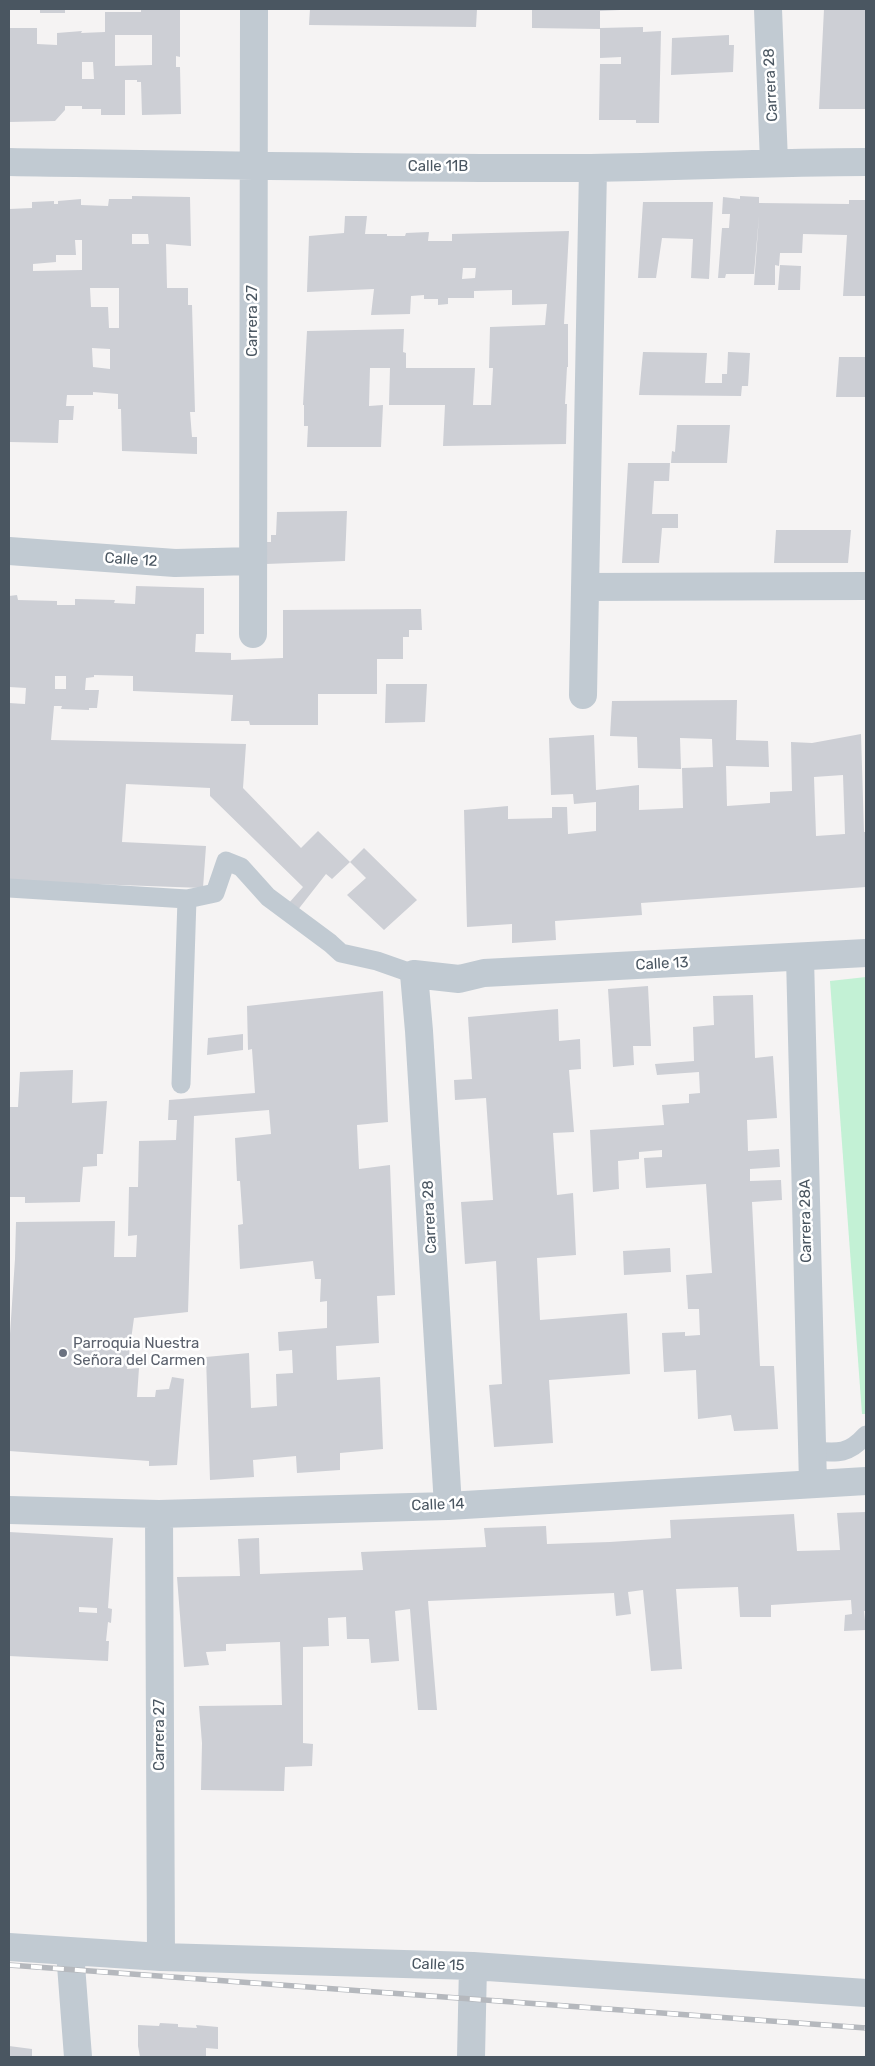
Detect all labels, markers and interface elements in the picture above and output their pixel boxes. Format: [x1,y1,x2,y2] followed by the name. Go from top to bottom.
[760,48,782,122] street label: Carrera 28
[408,158,468,176] street label: Calle 11B
[244,285,262,357] street label: Carrera 27
[104,549,158,571] street label: Calle 12
[635,954,689,974] street label: Calle 13
[796,1179,816,1263] street label: Carrera 28A
[419,1180,441,1254] street label: Carrera 28
[73,1335,205,1370] place label: Parroquia Nuestra Señora del Carmen
[57,1347,69,1359] marker: Parroquia Nuestra Señora del Carmen
[411,1495,465,1515] street label: Calle 14
[151,1699,169,1771] street label: Carrera 27
[411,1955,465,1975] street label: Calle 15

